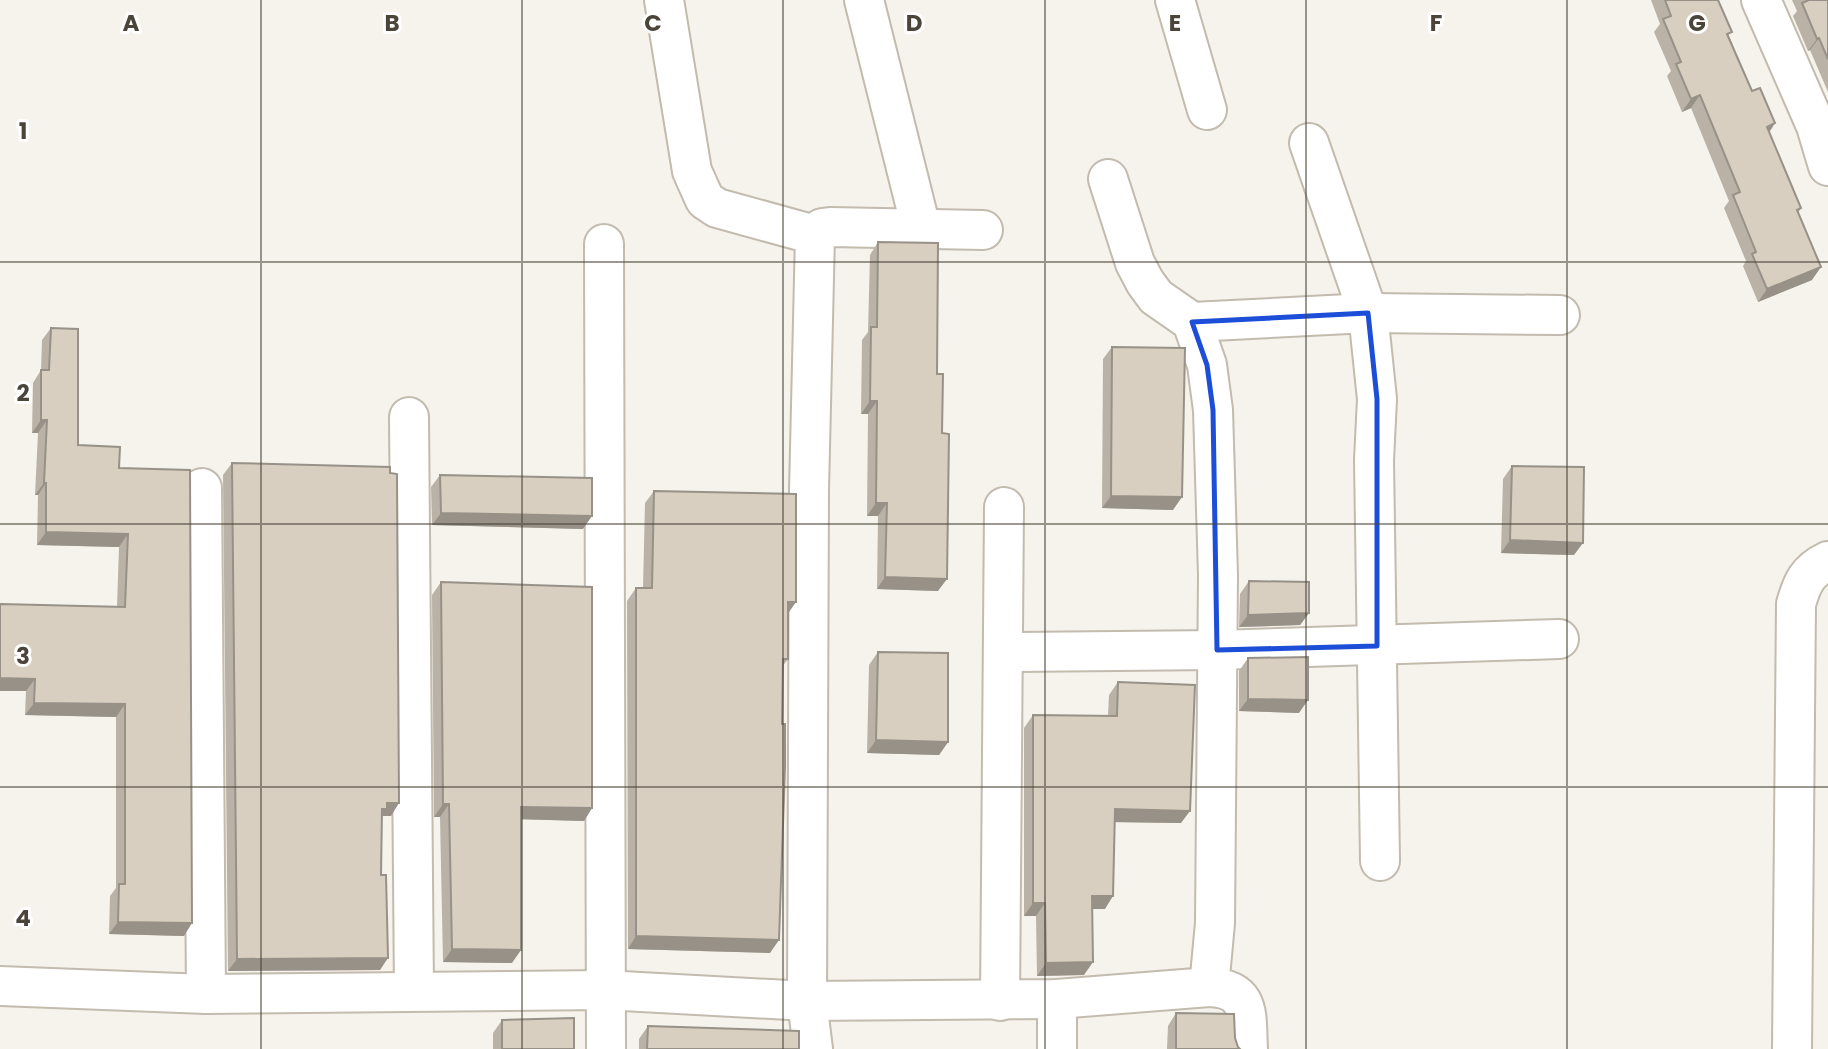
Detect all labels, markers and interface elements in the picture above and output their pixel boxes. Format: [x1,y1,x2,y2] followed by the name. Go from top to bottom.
[123,7,140,39] text: A
[384,7,400,39] text: B
[644,7,662,39] text: C
[906,7,922,39] text: D
[1169,7,1181,39] text: E
[1430,7,1442,39] text: F
[1688,7,1706,39] text: G
[19,115,27,147] text: 1
[16,377,30,409] text: 2
[16,640,30,672] text: 3
[15,902,31,934] text: 4

